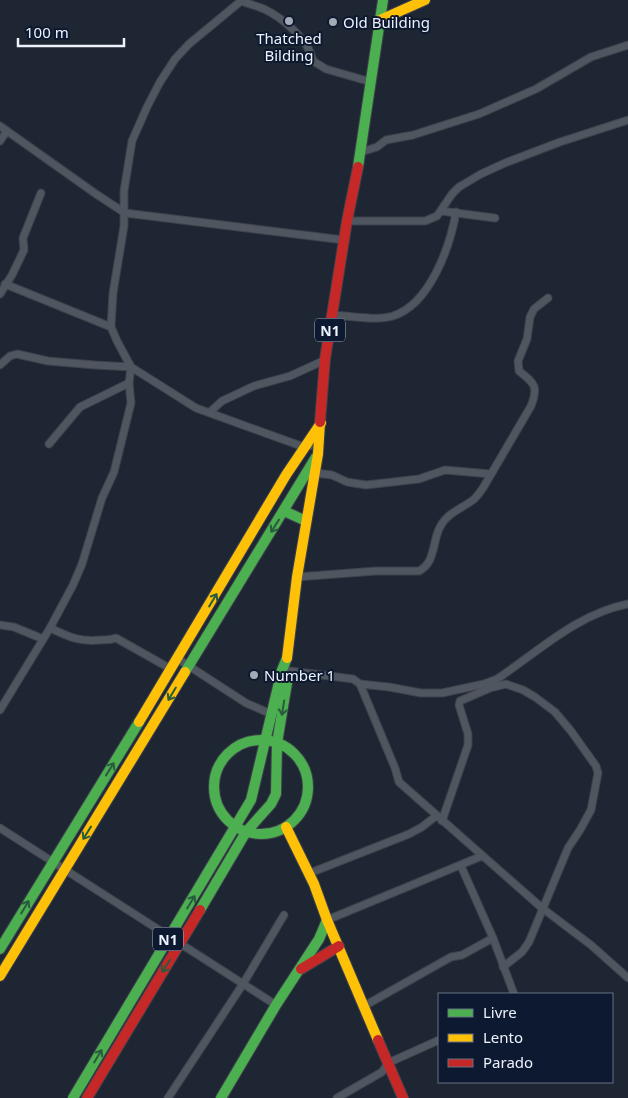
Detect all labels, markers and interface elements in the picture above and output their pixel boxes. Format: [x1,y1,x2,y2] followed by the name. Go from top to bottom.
[343,12,430,32] place label: Old Building
[18,15,124,47] scale bar
[283,15,295,27] marker: Thatched Bilding
[327,16,339,28] marker: Old Building
[25,22,69,42] text: 100 m
[256,28,322,65] place label: Thatched Bilding
[315,318,345,342] road number: N1
[270,519,280,533] one-way arrow
[208,593,218,607] one-way arrow
[264,665,335,685] place label: Number 1
[248,669,260,681] marker: Number 1
[166,687,176,701] one-way arrow
[277,700,287,716] one-way arrow
[106,762,116,776] one-way arrow
[81,825,91,839] one-way arrow
[186,895,196,909] one-way arrow
[21,901,31,915] one-way arrow
[153,928,183,951] road number: N1
[161,958,171,972] one-way arrow
[438,993,613,1083] legend
[483,1002,517,1022] text: Livre
[483,1027,523,1047] text: Lento
[94,1050,104,1064] one-way arrow
[483,1052,533,1072] text: Parado

